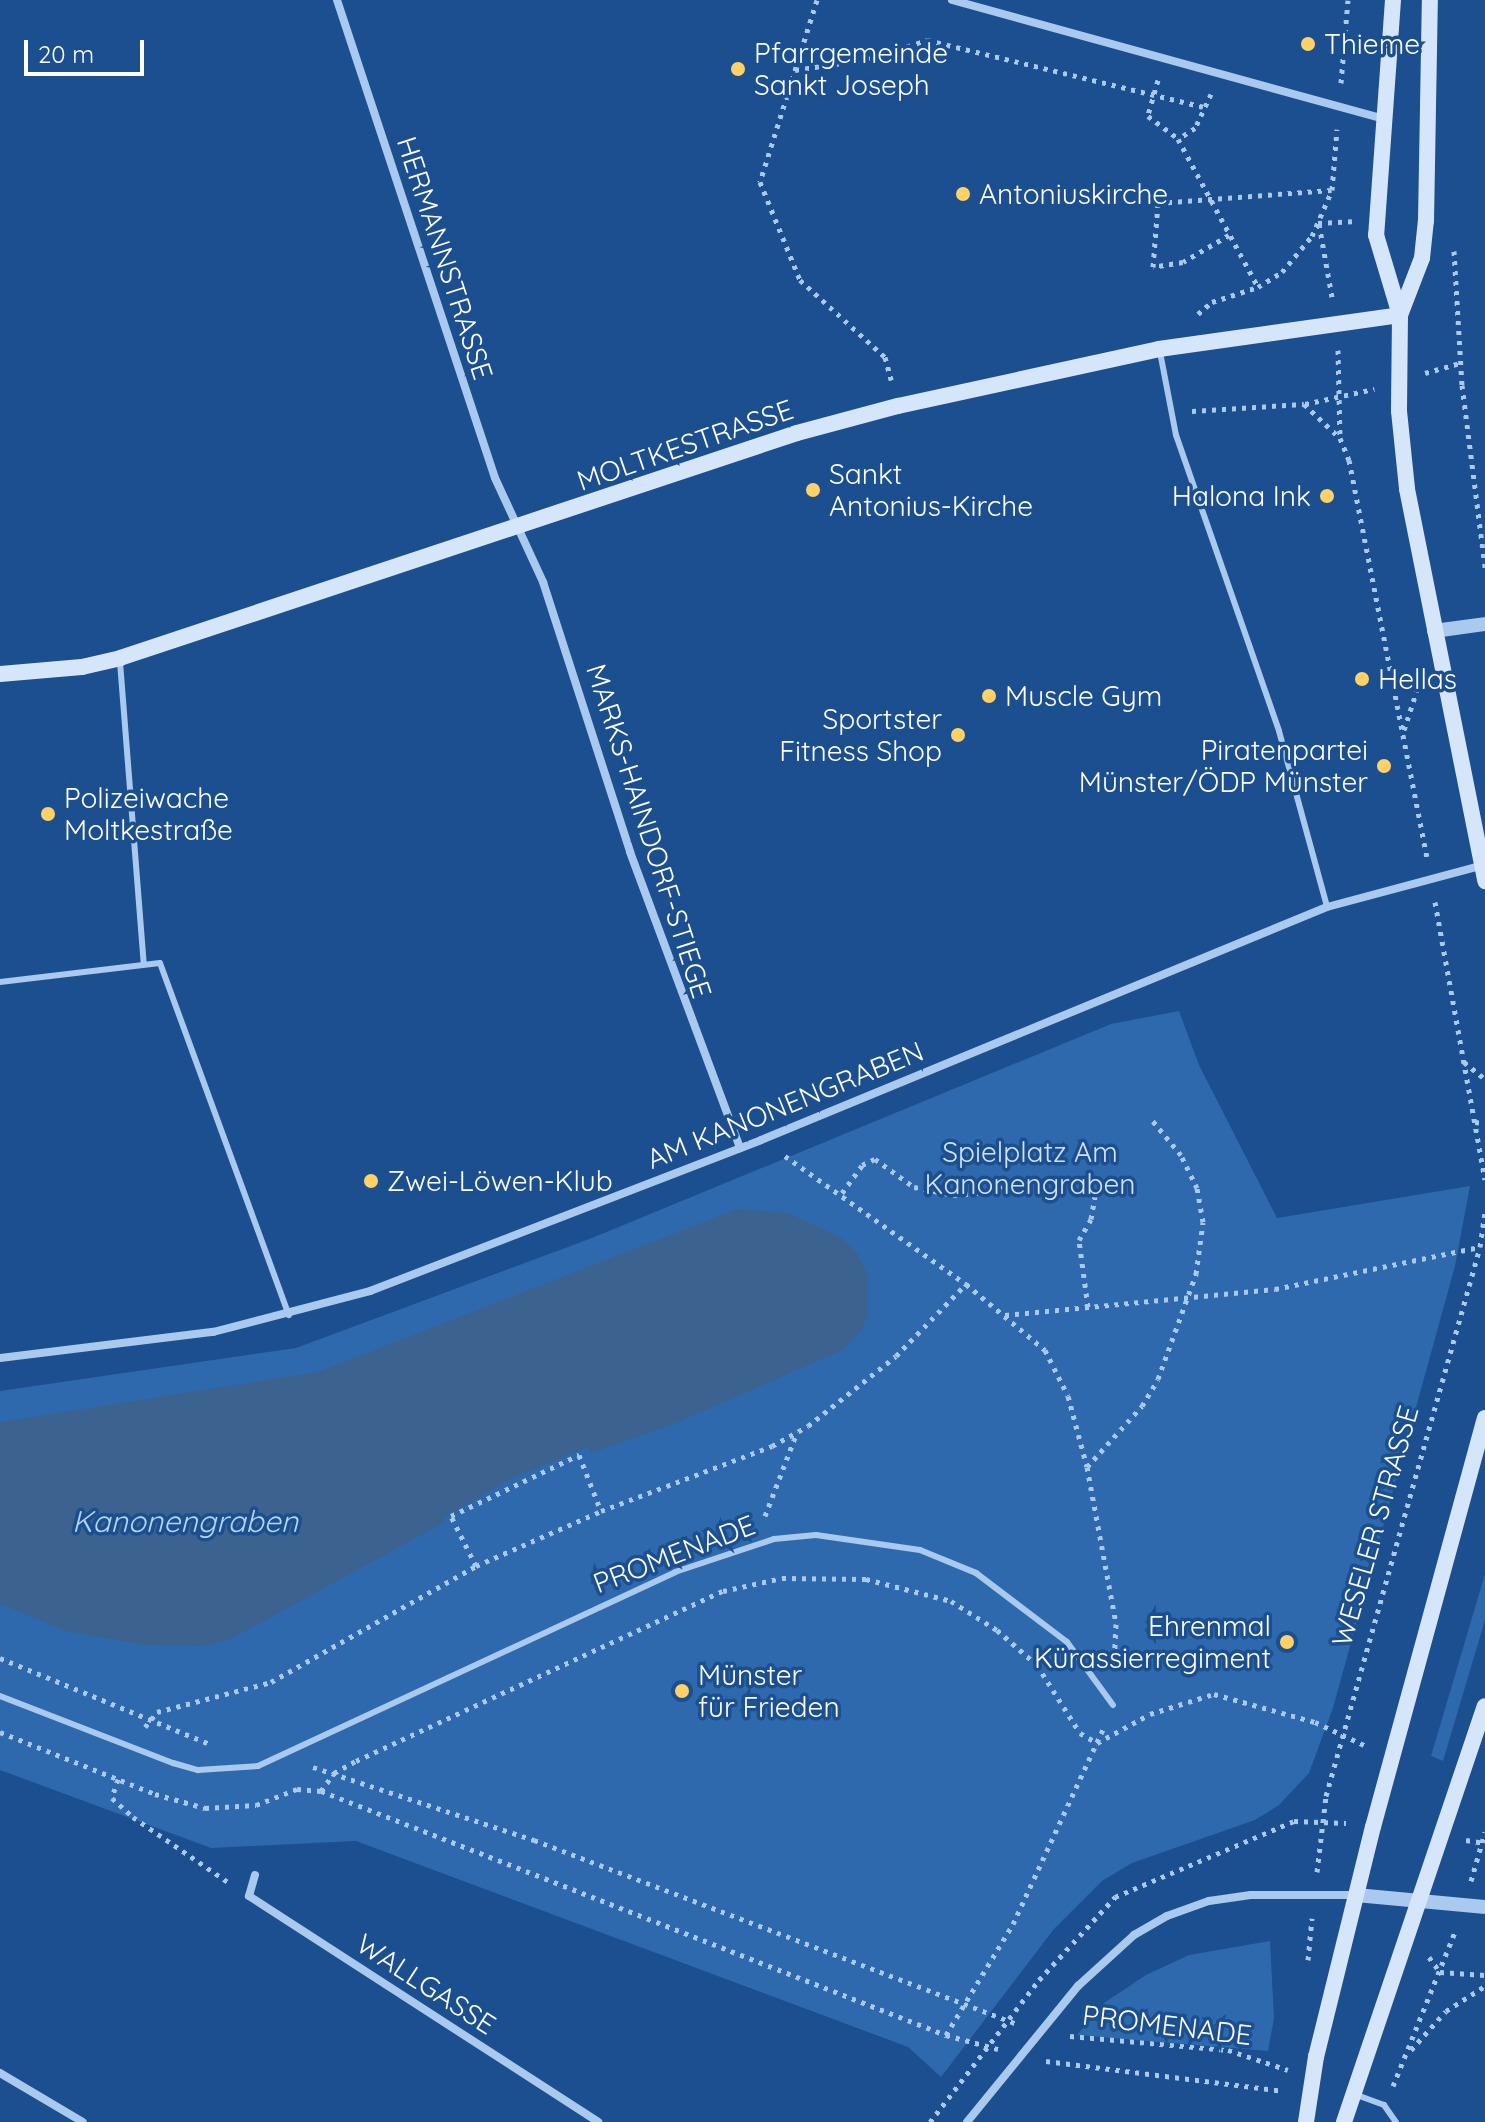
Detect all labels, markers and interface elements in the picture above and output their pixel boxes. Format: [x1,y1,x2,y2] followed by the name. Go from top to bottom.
[28,24,148,74] scale bar
[1324,27,1420,61] place label: Thieme
[1299,35,1317,53] marker: Thieme
[754,36,948,102] place label: Pfarrgemeinde Sankt Joseph
[38,39,94,69] text: 20 m
[729,60,747,78] marker: Pfarrgemeinde Sankt Joseph
[390,132,500,384] street label: HERMANNSTRASSE
[979,177,1168,211] place label: Antoniuskirche
[954,185,972,203] marker: Antoniuskirche
[572,392,798,498] street label: MOLTKESTRASSE
[829,457,1033,523] place label: Sankt Antonius-Kirche
[1172,479,1311,513] place label: Halona Ink
[804,481,822,499] marker: Sankt Antonius-Kirche
[1318,487,1336,505] marker: Halona Ink
[579,660,719,1002] street label: MARKS-HAINDORF-STIEGE
[1378,662,1457,696] place label: Hellas
[1353,670,1371,688] marker: Hellas
[1005,679,1162,713] place label: Muscle Gym
[980,687,998,705] marker: Muscle Gym
[779,702,942,768] place label: Sportster Fitness Shop
[949,726,967,744] marker: Sportster Fitness Shop
[1079,733,1368,799] place label: Piratenpartei Münster/ÖDP Münster
[1375,757,1393,775] marker: Piratenpartei Münster/ÖDP Münster
[64,781,233,847] place label: Polizeiwache Moltkestraße
[39,805,57,823] marker: Polizeiwache Moltkestraße
[642,1034,928,1176] street label: AM KANONENGRABEN
[924,1135,1136,1201] park label: Spielplatz Am Kanonengraben
[387,1164,613,1198] place label: Zwei-Löwen-Klub
[362,1172,380,1190] marker: Zwei-Löwen-Klub
[1325,1402,1425,1650] street label: WESELER STRASSE
[72,1503,298,1539] water label: Kanonengraben
[589,1508,759,1600] street label: PROMENADE
[1034,1609,1271,1675] place label: Ehrenmal Kürassierregiment
[1278,1633,1296,1651] marker: Ehrenmal Kürassierregiment
[698,1658,840,1724] place label: Münster für Frieden
[673,1682,691,1700] marker: Münster für Frieden
[350,1927,502,2041] street label: WALLGASSE
[1080,1998,1254,2052] street label: PROMENADE

